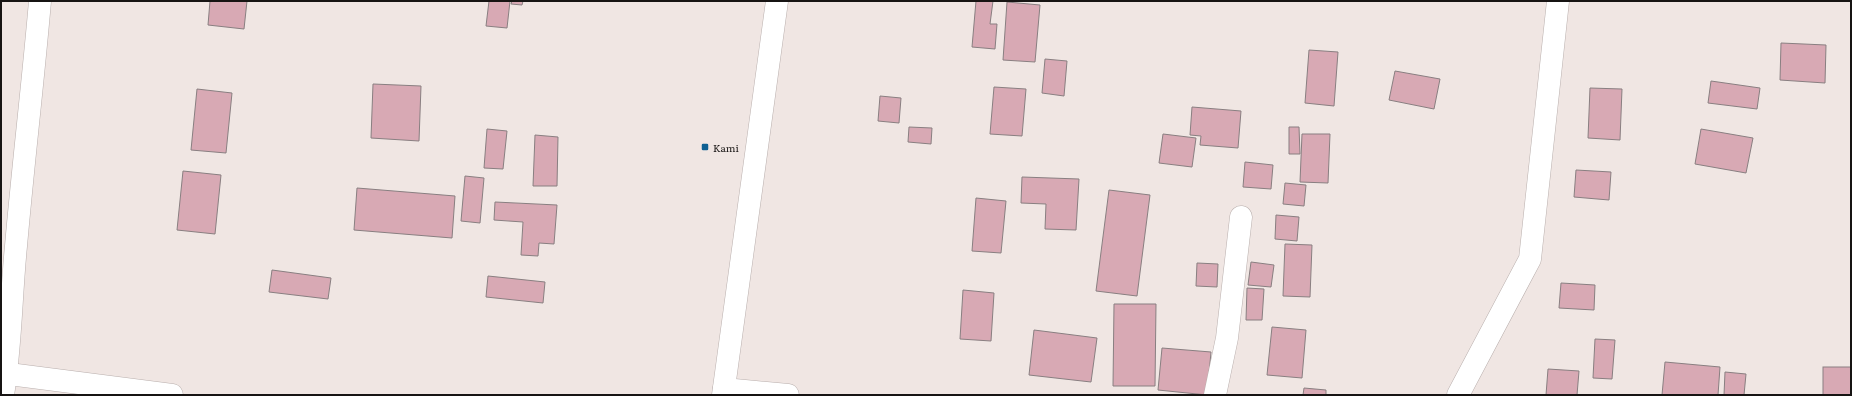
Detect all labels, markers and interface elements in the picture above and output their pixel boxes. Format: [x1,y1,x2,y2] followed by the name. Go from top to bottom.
[713,140,739,155] place label: Kami
[700,142,710,152] marker: Kami

